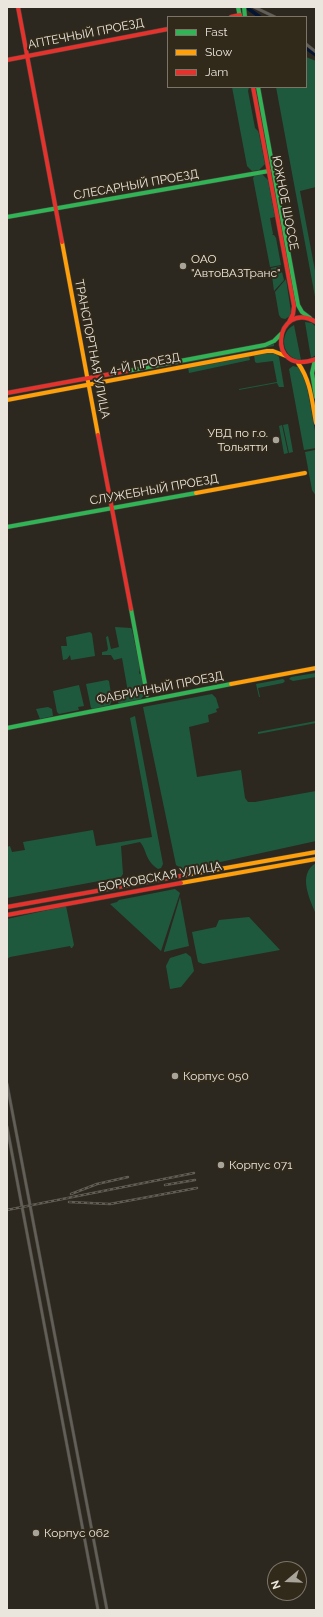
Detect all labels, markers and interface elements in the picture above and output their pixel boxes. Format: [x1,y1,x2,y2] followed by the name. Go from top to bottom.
[27,16,145,52] street label: АПТЕЧНЫЙ ПРОЕЗД
[167,16,307,88] legend
[205,25,228,39] text: Fast
[205,45,232,59] text: Slow
[205,65,228,79] text: Jam
[269,155,301,251] street label: ЮЖНОЕ ШОССЕ
[72,167,200,203] street label: СЛЕСАРНЫЙ ПРОЕЗД
[191,252,281,280] place label: ОАО "АвтоВАЗТранс"
[178,261,188,271] marker: ОАО "АвтоВАЗТранс"
[71,278,113,420] street label: ТРАНСПОРТНАЯ УЛИЦА
[109,350,181,378] street label: 4-Й ПРОЕЗД
[208,426,268,454] place label: УВД по г.о. Тольятти
[271,435,281,445] marker: УВД по г.о. Тольятти
[89,472,219,508] street label: СЛУЖЕБНЫЙ ПРОЕЗД
[96,669,224,707] street label: ФАБРИЧНЫЙ ПРОЕЗД
[97,859,223,895] street label: БОРКОВСКАЯ УЛИЦА
[183,1069,249,1083] place label: Корпус 050
[170,1071,180,1081] marker: Корпус 050
[229,1158,292,1172] place label: Корпус 071
[216,1160,226,1170] marker: Корпус 071
[44,1526,109,1540] place label: Корпус 062
[31,1528,41,1538] marker: Корпус 062
[267,1561,307,1601] north arrow
[269,1579,284,1591] text: N

